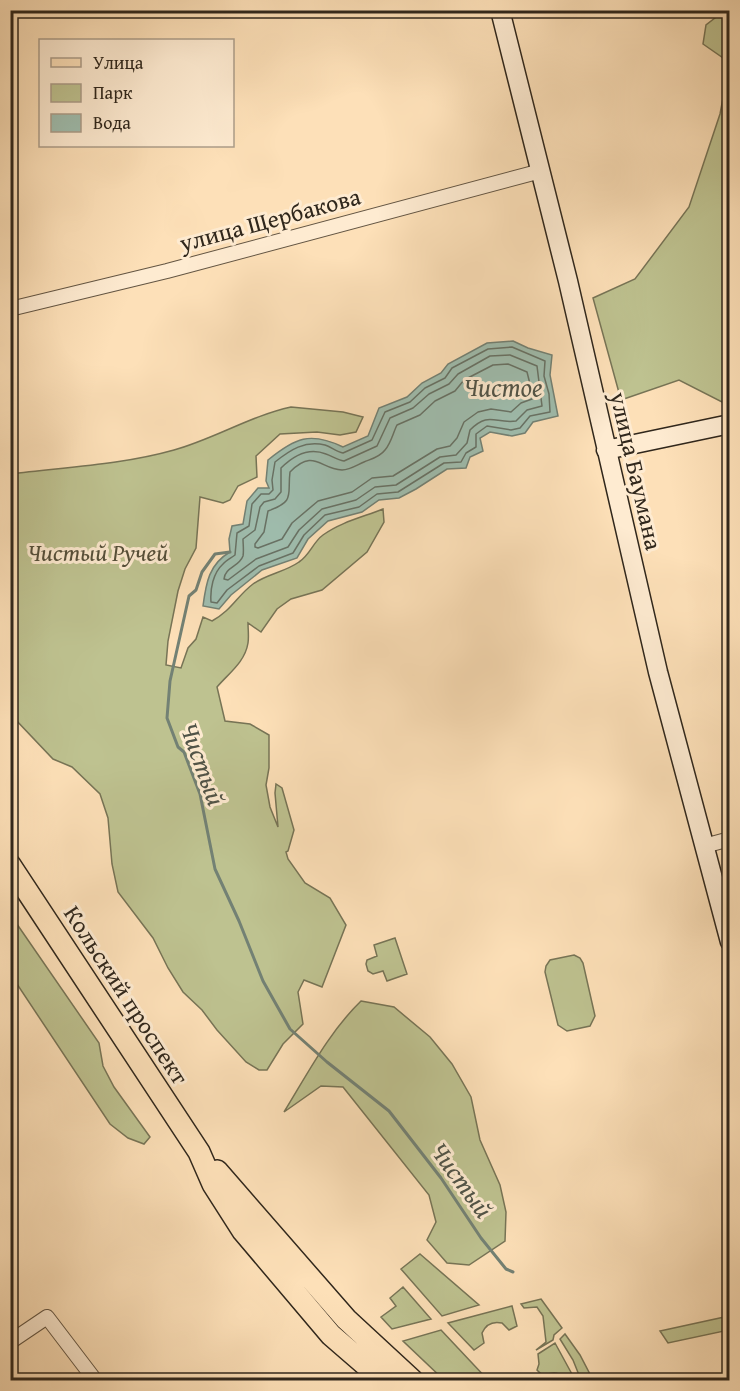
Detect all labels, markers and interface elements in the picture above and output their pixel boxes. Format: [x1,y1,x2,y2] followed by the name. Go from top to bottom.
[39,39,234,147] legend
[93,49,144,76] text: Улица
[93,79,133,106] text: Парк
[93,109,131,136] text: Вода
[174,178,365,261] street label: улица Щербакова
[464,367,542,406] water label: Чистое
[601,387,672,554] street label: улица Баумана
[28,535,168,570] park label: Чистый Ручей
[170,717,237,811] water label: Чистый
[55,898,198,1091] street label: Кольский проспект
[421,1133,504,1226] water label: Чистый

